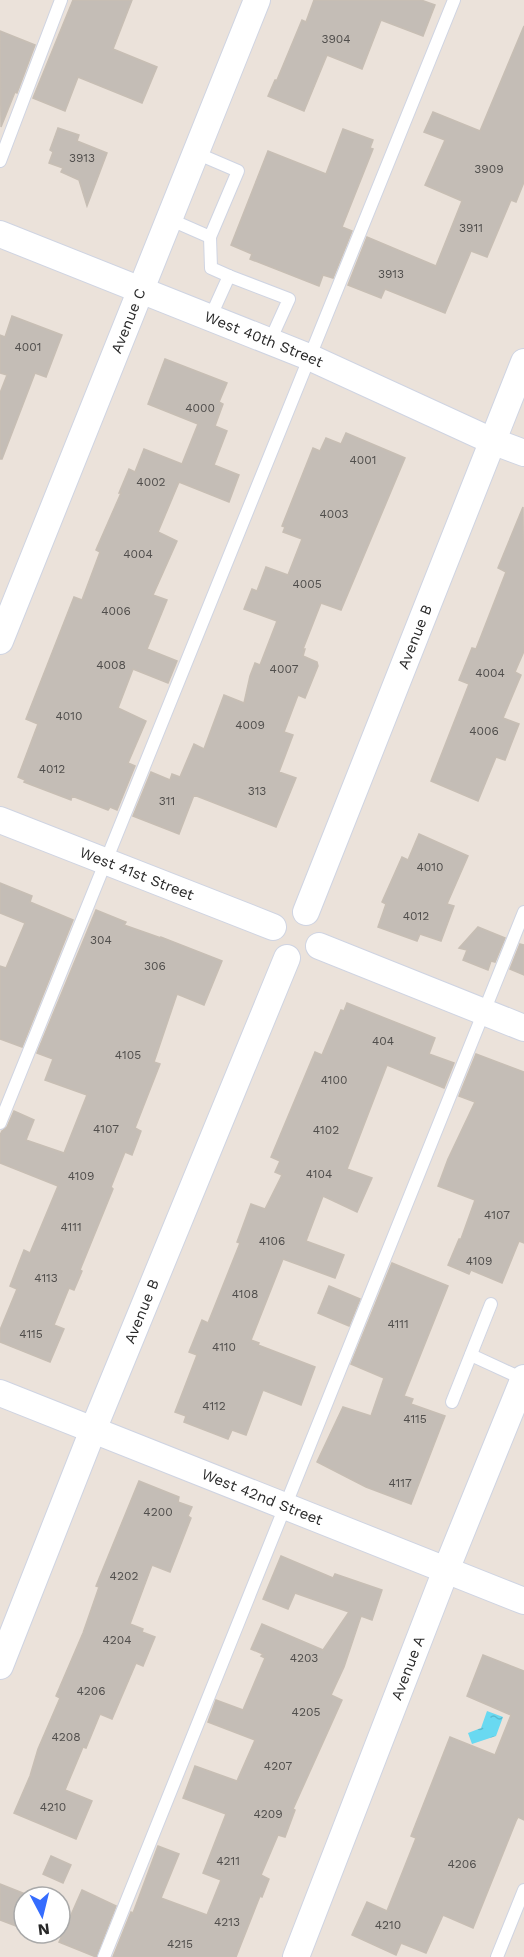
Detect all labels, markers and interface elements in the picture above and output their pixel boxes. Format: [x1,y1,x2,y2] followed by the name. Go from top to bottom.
[321,32,351,46] house number: 3904
[69,151,95,165] house number: 3913
[474,162,504,176] house number: 3909
[459,221,483,235] house number: 3911
[378,267,404,281] house number: 3913
[107,286,149,356] street label: Avenue C
[202,307,327,372] street label: West 40th Street
[15,340,41,354] house number: 4001
[185,401,215,415] house number: 4000
[350,453,376,467] house number: 4001
[136,475,166,489] house number: 4002
[319,507,349,521] house number: 4003
[123,547,153,561] house number: 4004
[292,577,322,591] house number: 4005
[394,602,436,672] street label: Avenue B
[101,604,131,618] house number: 4006
[96,658,126,672] house number: 4008
[270,662,299,676] house number: 4007
[475,666,505,680] house number: 4004
[56,709,82,723] house number: 4010
[235,718,265,732] house number: 4009
[469,724,499,738] house number: 4006
[39,762,65,776] house number: 4012
[248,784,266,798] house number: 313
[159,794,175,808] house number: 311
[77,843,197,904] street label: West 41st Street
[417,860,443,874] house number: 4010
[403,909,429,923] house number: 4012
[90,933,112,947] house number: 304
[144,959,166,973] house number: 306
[372,1034,394,1048] house number: 404
[115,1048,141,1062] house number: 4105
[321,1073,347,1087] house number: 4100
[93,1122,119,1136] house number: 4107
[313,1123,339,1137] house number: 4102
[306,1167,332,1181] house number: 4104
[68,1169,94,1183] house number: 4109
[484,1208,510,1222] house number: 4107
[60,1220,82,1234] house number: 4111
[259,1234,285,1248] house number: 4106
[466,1254,492,1268] house number: 4109
[34,1271,58,1285] house number: 4113
[121,1276,163,1346] street label: Avenue B
[232,1287,258,1301] house number: 4108
[387,1317,409,1331] house number: 4111
[19,1327,43,1341] house number: 4115
[212,1340,236,1354] house number: 4110
[202,1399,226,1413] house number: 4112
[403,1412,427,1426] house number: 4115
[199,1465,326,1529] street label: West 42nd Street
[388,1476,412,1490] house number: 4117
[143,1505,173,1519] house number: 4200
[110,1569,138,1583] house number: 4202
[102,1633,132,1647] house number: 4204
[387,1633,429,1703] street label: Avenue A
[290,1651,318,1665] house number: 4203
[76,1684,106,1698] house number: 4206
[292,1705,320,1719] house number: 4205
[51,1730,81,1744] house number: 4208
[264,1759,292,1773] house number: 4207
[40,1800,66,1814] house number: 4210
[253,1807,283,1821] house number: 4209
[216,1854,240,1868] house number: 4211
[447,1857,477,1871] house number: 4206
[12,1885,72,1945] north arrow
[214,1915,240,1929] house number: 4213
[375,1918,401,1932] house number: 4210
[37,1919,51,1940] text: N
[167,1937,193,1951] house number: 4215

